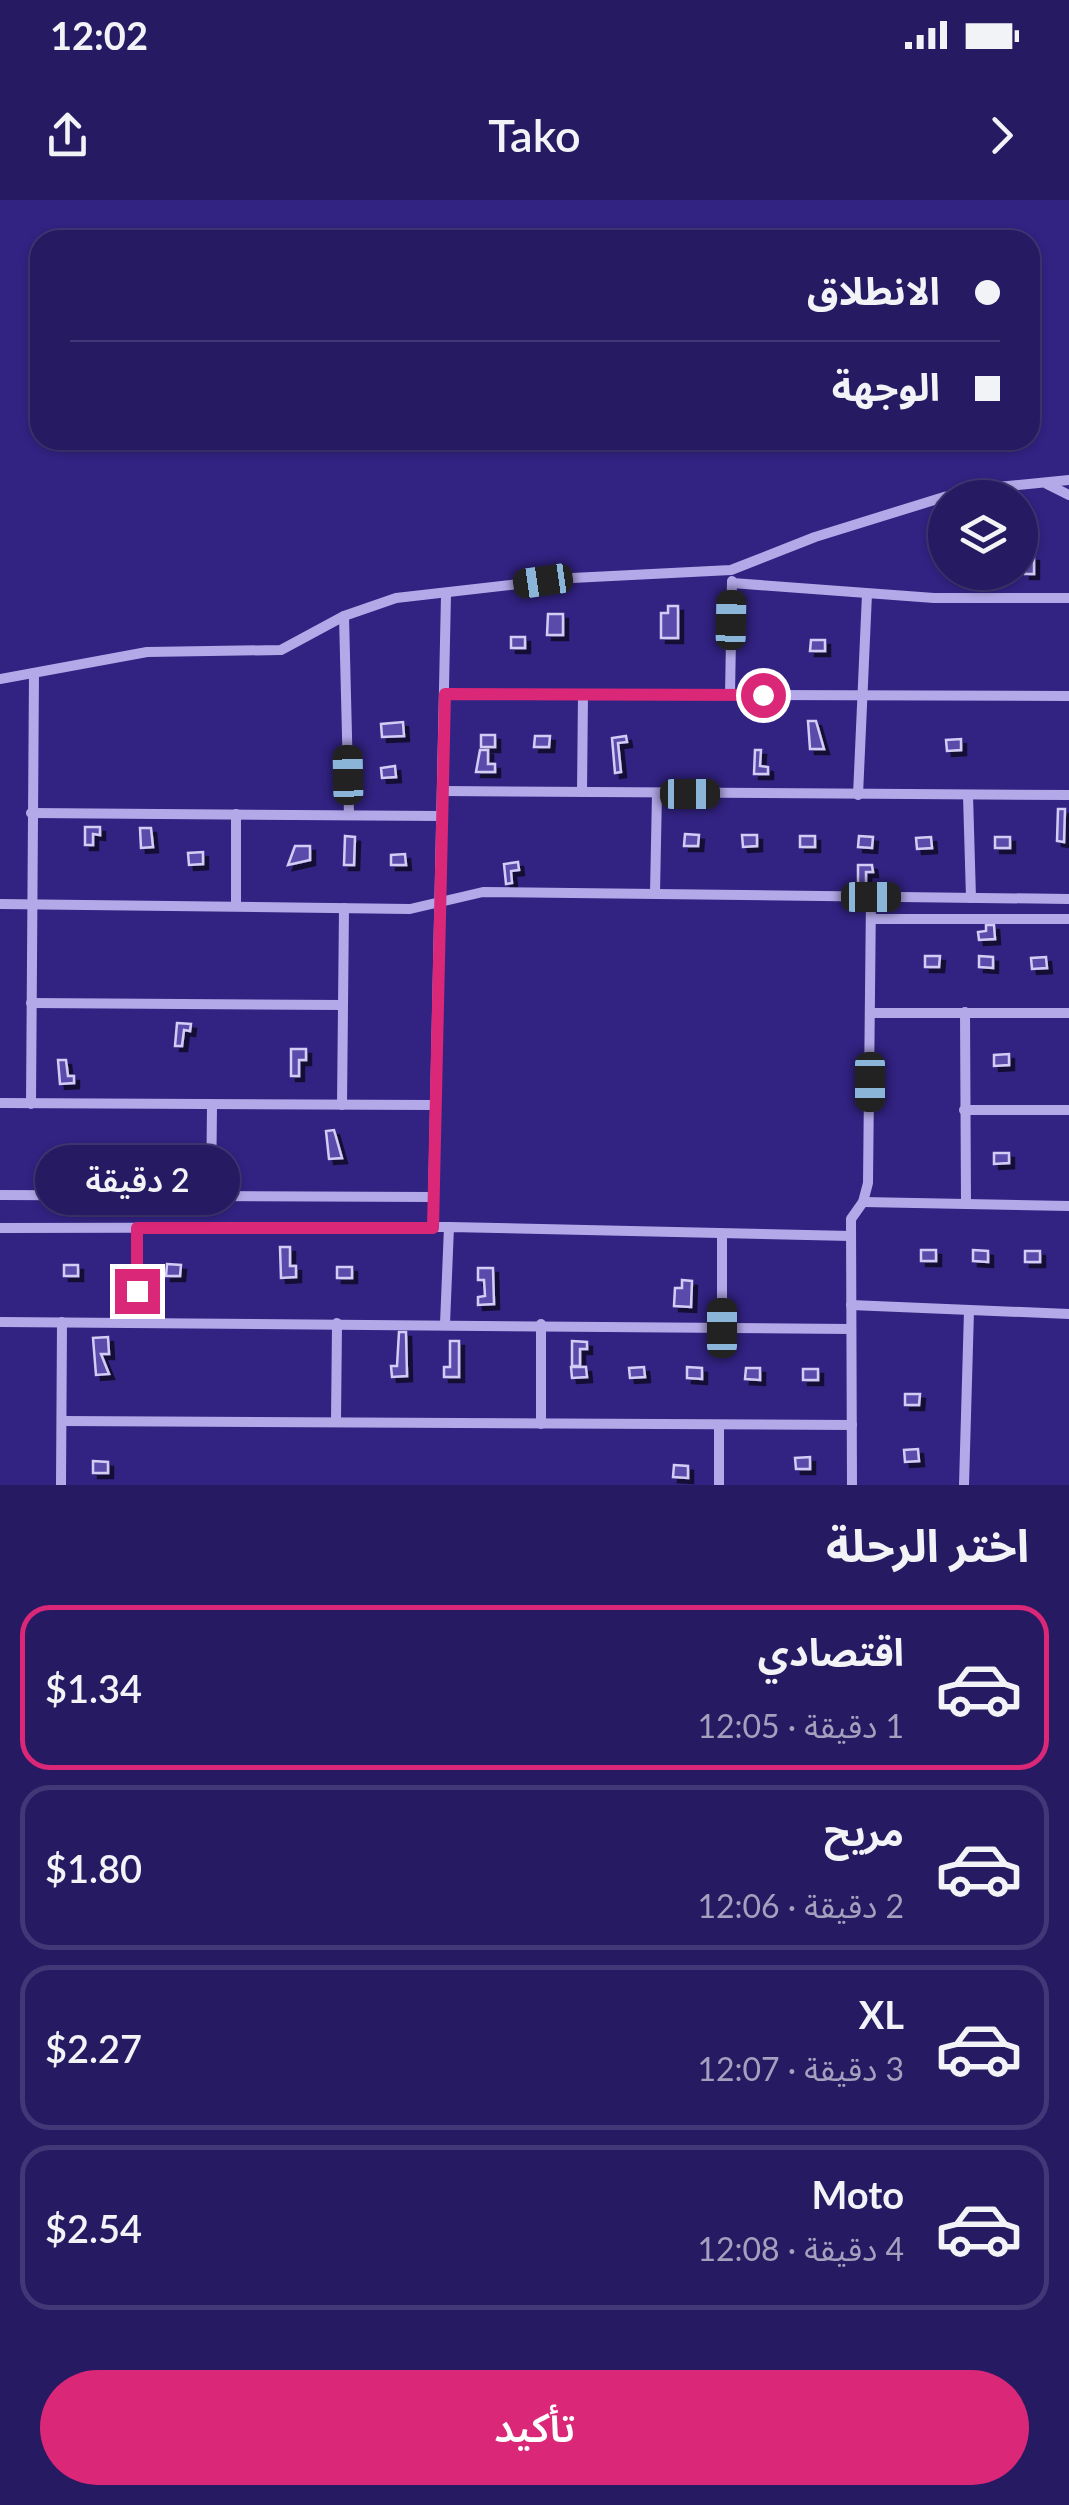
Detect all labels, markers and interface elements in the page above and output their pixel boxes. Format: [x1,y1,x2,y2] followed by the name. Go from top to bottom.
[50,12,148,58] text: 12:02
[40,108,95,163] icon: share
[488,108,581,162] text: Tako
[974,108,1029,163] icon: forward
[807,267,940,313] text: الانطلاق
[832,363,940,409] text: الوجهة
[928,480,1038,590] map controls
[928,480,1038,590] button: layers
[511,562,575,600] car
[715,590,747,650] car
[741,673,786,718] route start
[332,745,364,805] car
[660,779,720,809] car
[841,882,901,912] car
[855,1052,885,1112] car
[34,1146,240,1216] callout: 2 دقيقة
[85,1160,190,1199] text: 2 دقيقة
[115,1269,160,1314] route end
[707,1298,737,1358] car
[826,1518,1029,1572] text: اختر الرحلة
[758,1628,904,1674] text: اقتصادي
[934,1643,1024,1733] icon: car
[45,1665,142,1711] text: $1.34
[697,1706,904,1745] text: 1 دقيقة · 12:05
[824,1808,904,1854] text: مريح
[934,1823,1024,1913] icon: car
[45,1845,142,1891] text: $1.80
[697,1886,904,1925] text: 2 دقيقة · 12:06
[859,1991,904,2037] text: XL
[934,2003,1024,2093] icon: car
[45,2025,142,2071] text: $2.27
[697,2049,904,2088] text: 3 دقيقة · 12:07
[811,2171,904,2217] text: Moto
[934,2183,1024,2273] icon: car
[45,2205,142,2251] text: $2.54
[697,2229,904,2268] text: 4 دقيقة · 12:08
[40,2370,1029,2485] button: تأكيد

